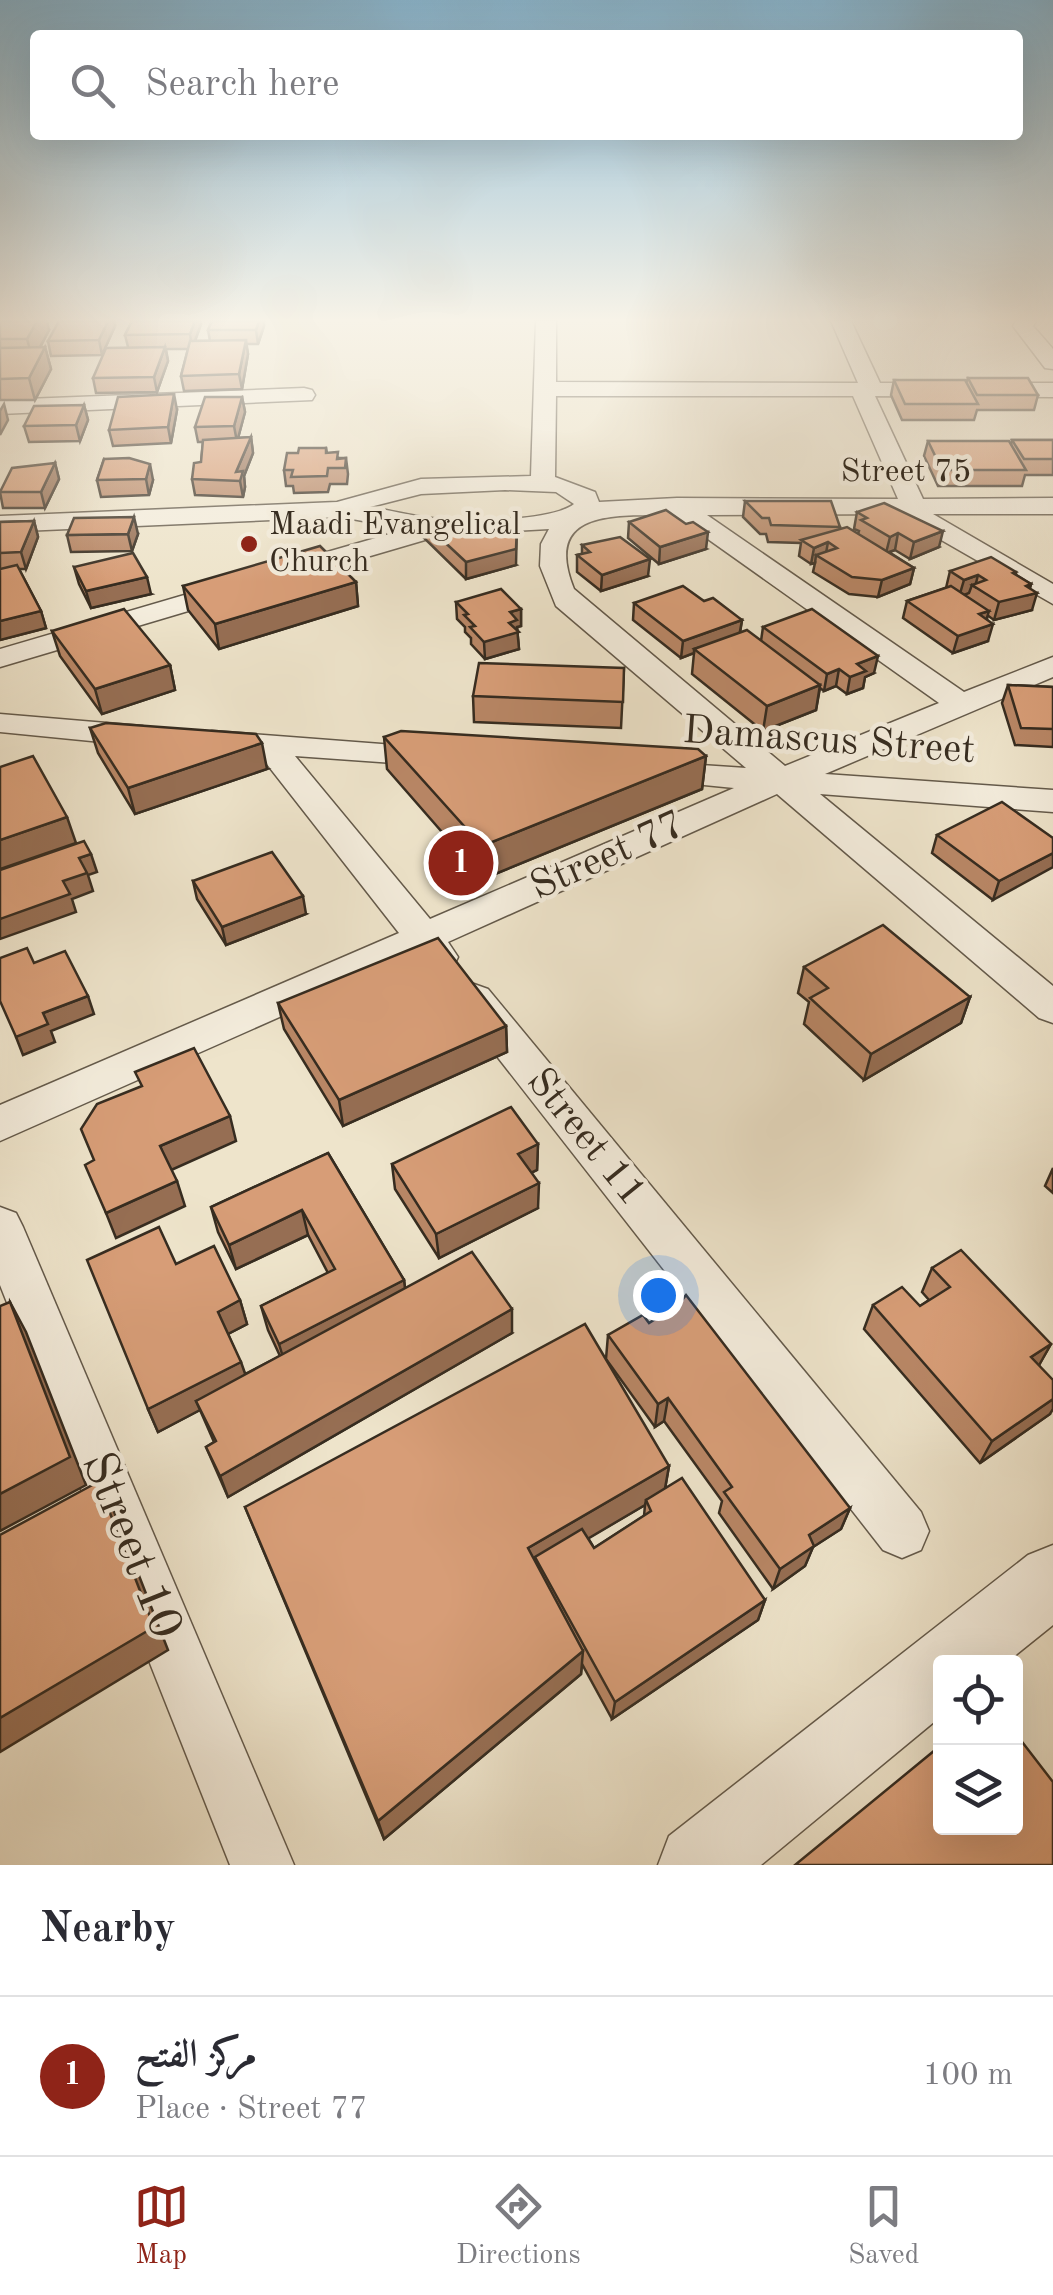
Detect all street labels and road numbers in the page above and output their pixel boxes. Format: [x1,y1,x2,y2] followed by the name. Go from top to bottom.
[841,457,971,489] street label: Street 75
[681,712,977,772] street label: Damascus Street
[525,805,691,909] street label: Street 77
[518,1062,652,1214] street label: Street 11
[72,1446,190,1646] street label: Street 10

